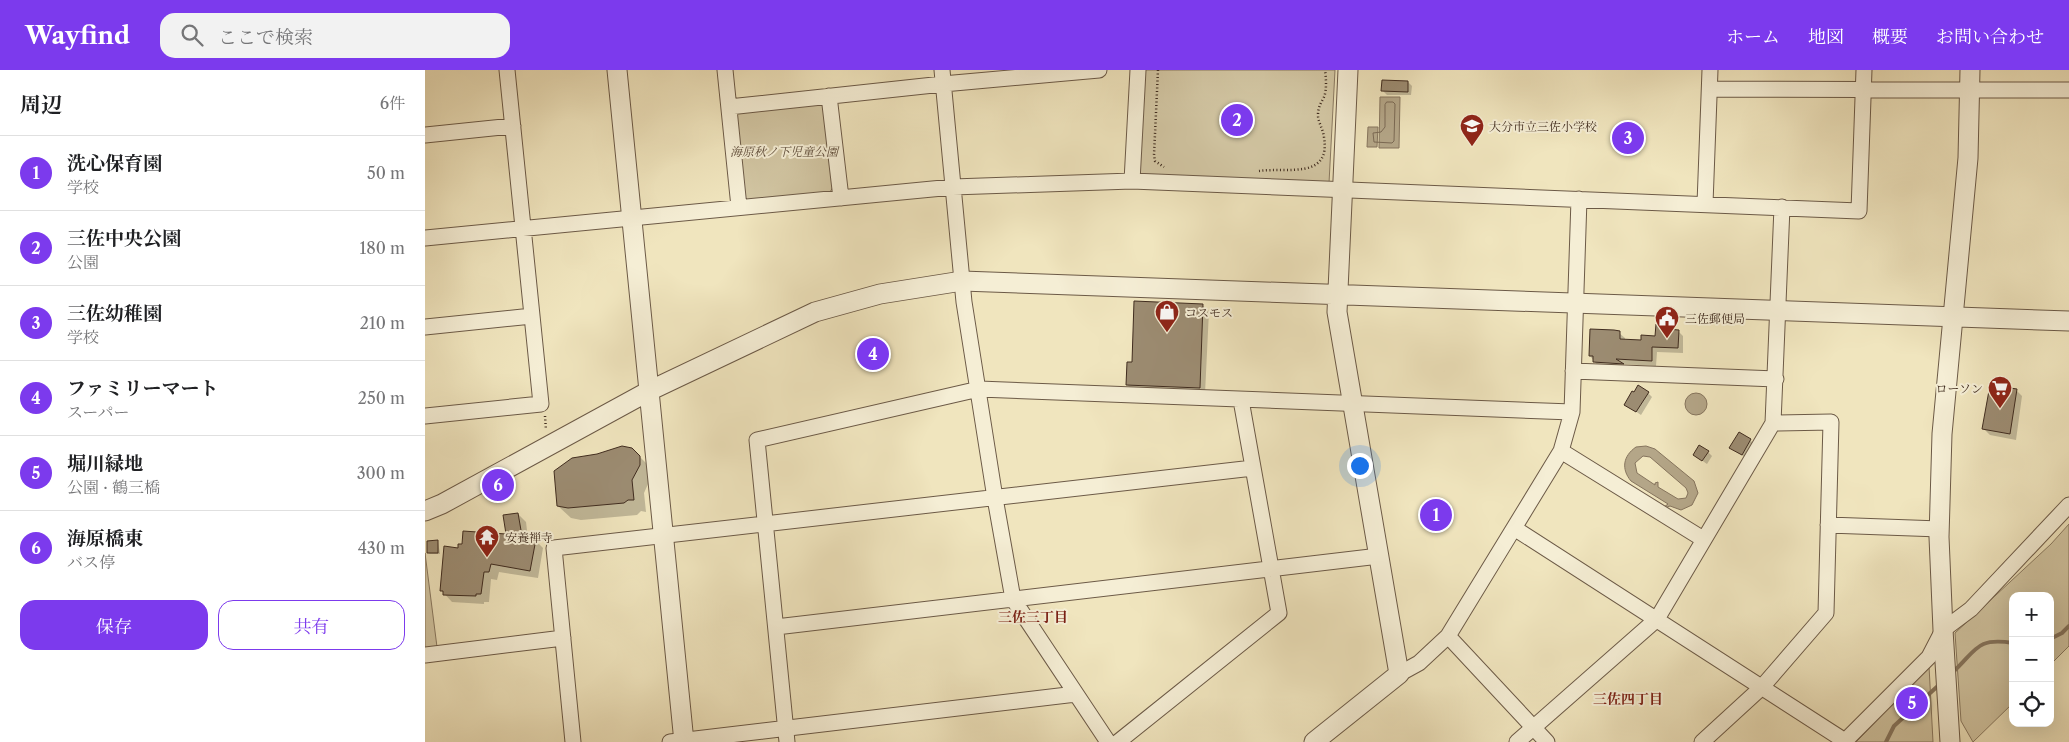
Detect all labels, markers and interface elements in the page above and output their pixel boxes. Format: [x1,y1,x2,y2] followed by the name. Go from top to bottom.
[160,13,510,58] search box
[25,21,130,50] text: Wayfind
[178,21,206,49] icon: search
[218,26,313,49] text: ここで検索
[1726,26,1780,48] text: ホーム
[1808,26,1844,48] text: 地図
[1872,26,1908,48] text: 概要
[1936,26,2044,48] text: お問い合わせ
[20,92,62,117] text: 周辺
[380,93,405,113] text: 6件
[1221,101,1253,139] pin: 2
[1459,113,1485,147] school or university icon: 大分市立三佐小学校
[1489,119,1597,134] place label: 大分市立三佐小学校
[1612,119,1644,157] pin: 3
[730,144,840,159] park label: 海原秋ノ下児童公園
[67,152,162,175] text: 洗心保育園
[32,163,40,183] text: 1
[367,163,405,183] text: 50 m
[67,177,99,197] text: 学校
[67,227,181,250] text: 三佐中央公園
[31,238,41,258] text: 2
[359,238,405,258] text: 180 m
[67,252,99,272] text: 公園
[1154,299,1180,333] shop icon: コスモス
[67,302,162,325] text: 三佐幼稚園
[1185,305,1233,320] place label: コスモス
[1654,305,1680,339] public building icon: 三佐郵便局
[1685,311,1745,326] place label: 三佐郵便局
[31,313,41,333] text: 3
[360,313,405,333] text: 210 m
[67,327,99,347] text: 学校
[857,335,889,373] pin: 4
[1987,375,2013,409] supermarket icon: ローソン
[67,377,219,400] text: ファミリーマート
[1935,381,1983,396] place label: ローソン
[31,388,41,408] text: 4
[358,388,405,408] text: 250 m
[67,402,129,422] text: スーパー
[67,452,143,475] text: 堀川緑地
[1347,453,1373,479] your location
[32,463,40,483] text: 5
[357,463,405,483] text: 300 m
[482,466,514,504] pin: 6
[67,477,160,497] text: 公園 · 鶴三橋
[1420,496,1452,534] pin: 1
[474,524,500,558] temple icon: 安養禅寺
[67,527,143,550] text: 海原橋東
[505,530,553,545] place label: 安養禅寺
[31,538,41,558] text: 6
[358,538,405,558] text: 430 m
[67,552,115,572] text: バス停
[2009,592,2054,727] map controls
[2009,592,2054,637] button: +
[20,600,208,650] button: 保存
[218,600,405,650] button: 共有
[998,608,1068,626] district label: 三佐三丁目
[2009,637,2054,682] button: −
[2009,682,2054,727] button: locate
[1896,684,1928,722] pin: 5
[1593,690,1663,708] district label: 三佐四丁目

